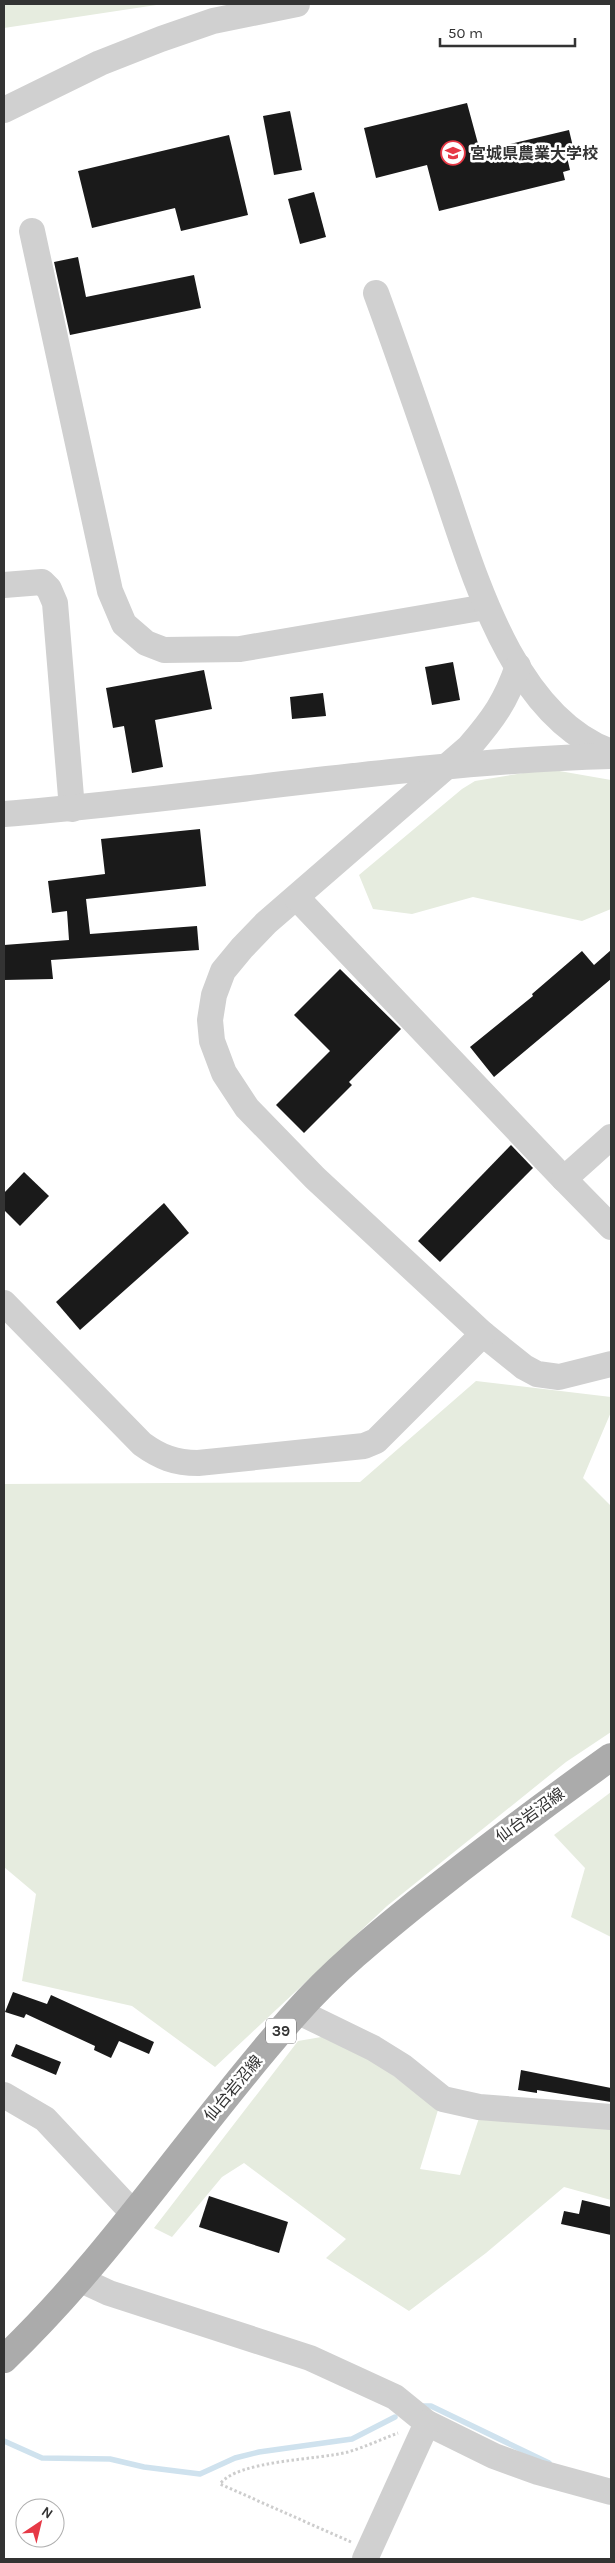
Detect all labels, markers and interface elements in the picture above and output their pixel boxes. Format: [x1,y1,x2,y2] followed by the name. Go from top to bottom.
[440,15,575,47] scale bar
[448,24,483,42] text: 50 m
[440,140,466,166] school or university icon: 宮城県農業大学校
[470,144,598,163] place label: 宮城県農業大学校
[492,1784,568,1846] street label: 仙台岩沼線
[266,2018,296,2044] road number: 39
[200,2051,266,2125] street label: 仙台岩沼線
[15,2498,65,2548] north arrow
[38,2503,56,2523] text: N

